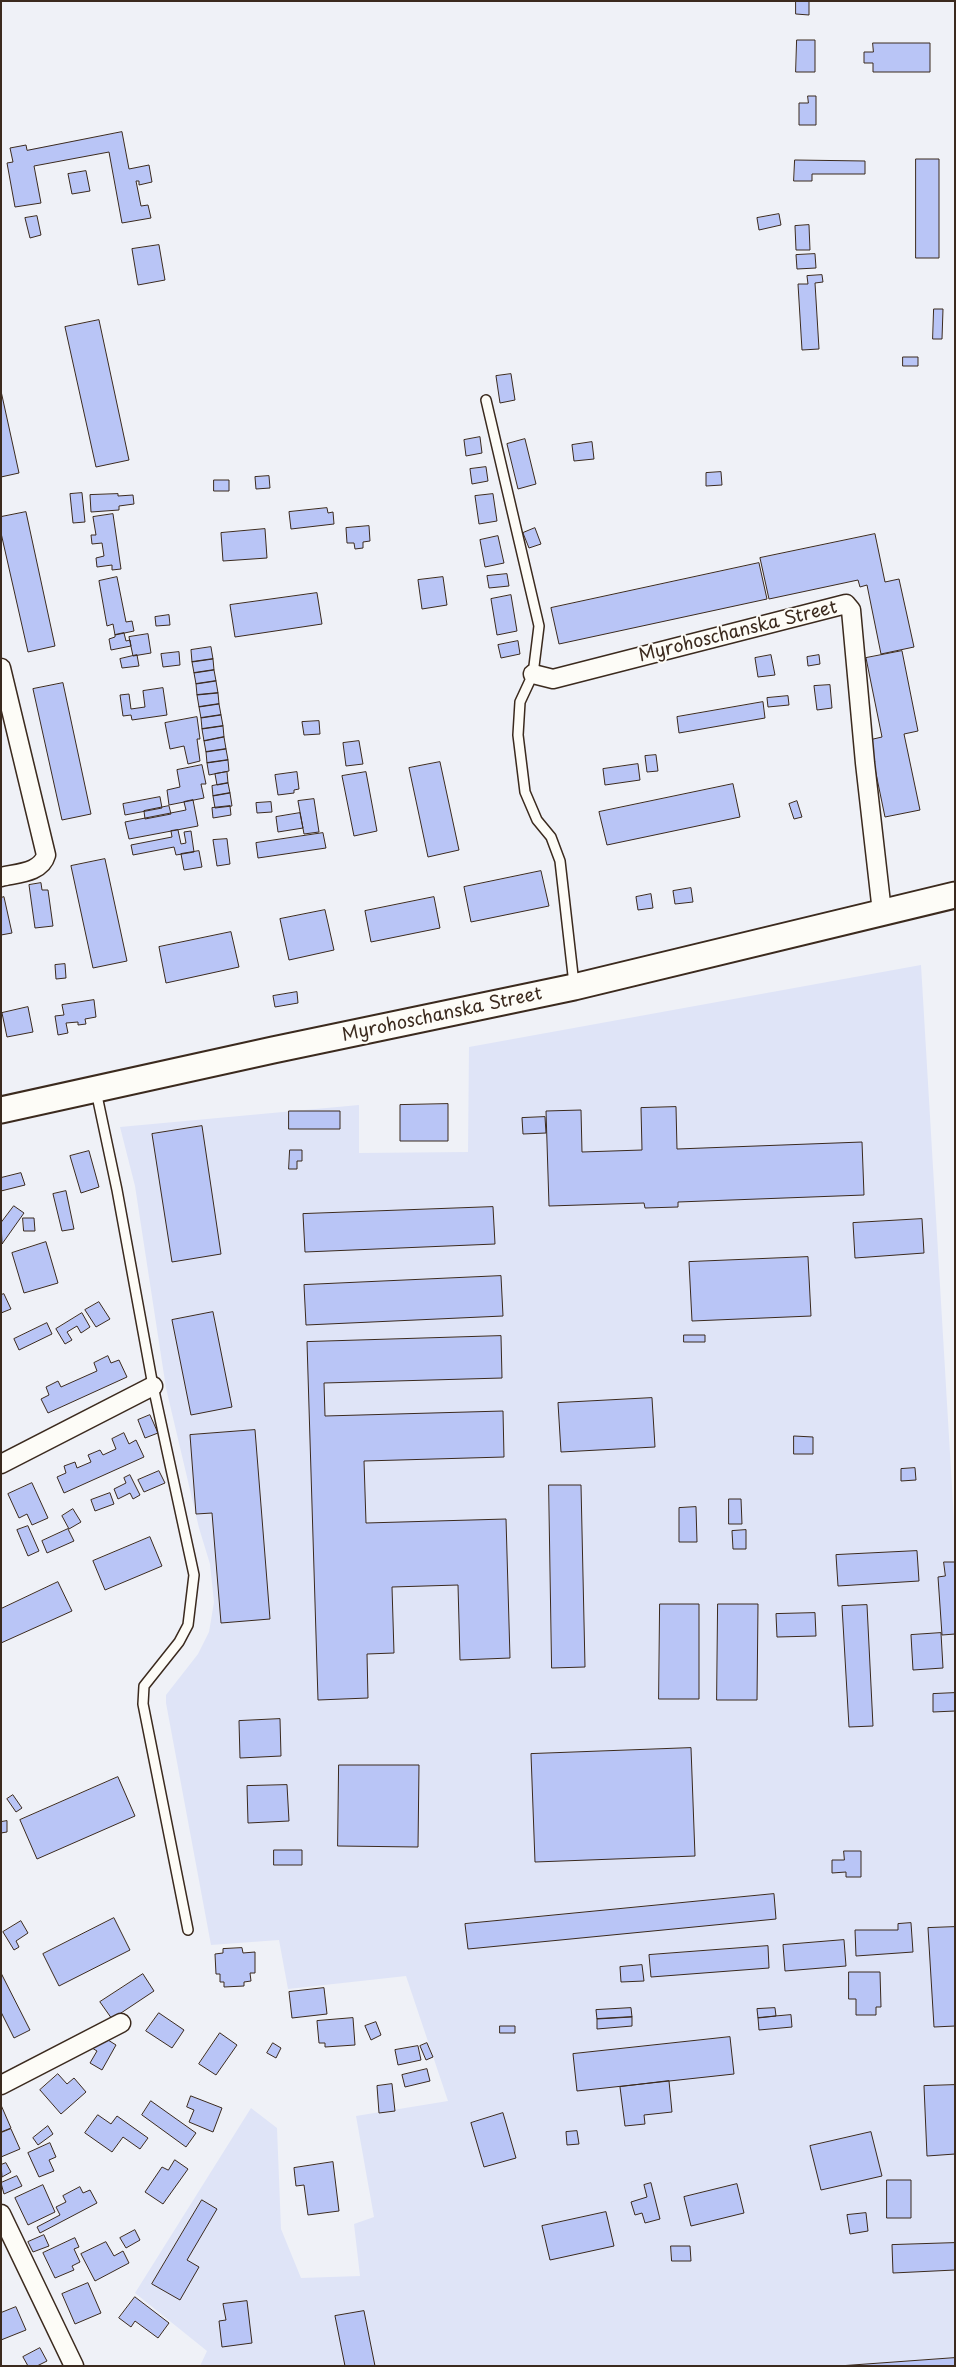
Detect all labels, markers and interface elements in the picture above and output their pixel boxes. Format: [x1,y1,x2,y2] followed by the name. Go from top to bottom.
[636,597,840,667] street label: Myrohoschanska Street
[340,983,544,1047] street label: Myrohoschanska Street

